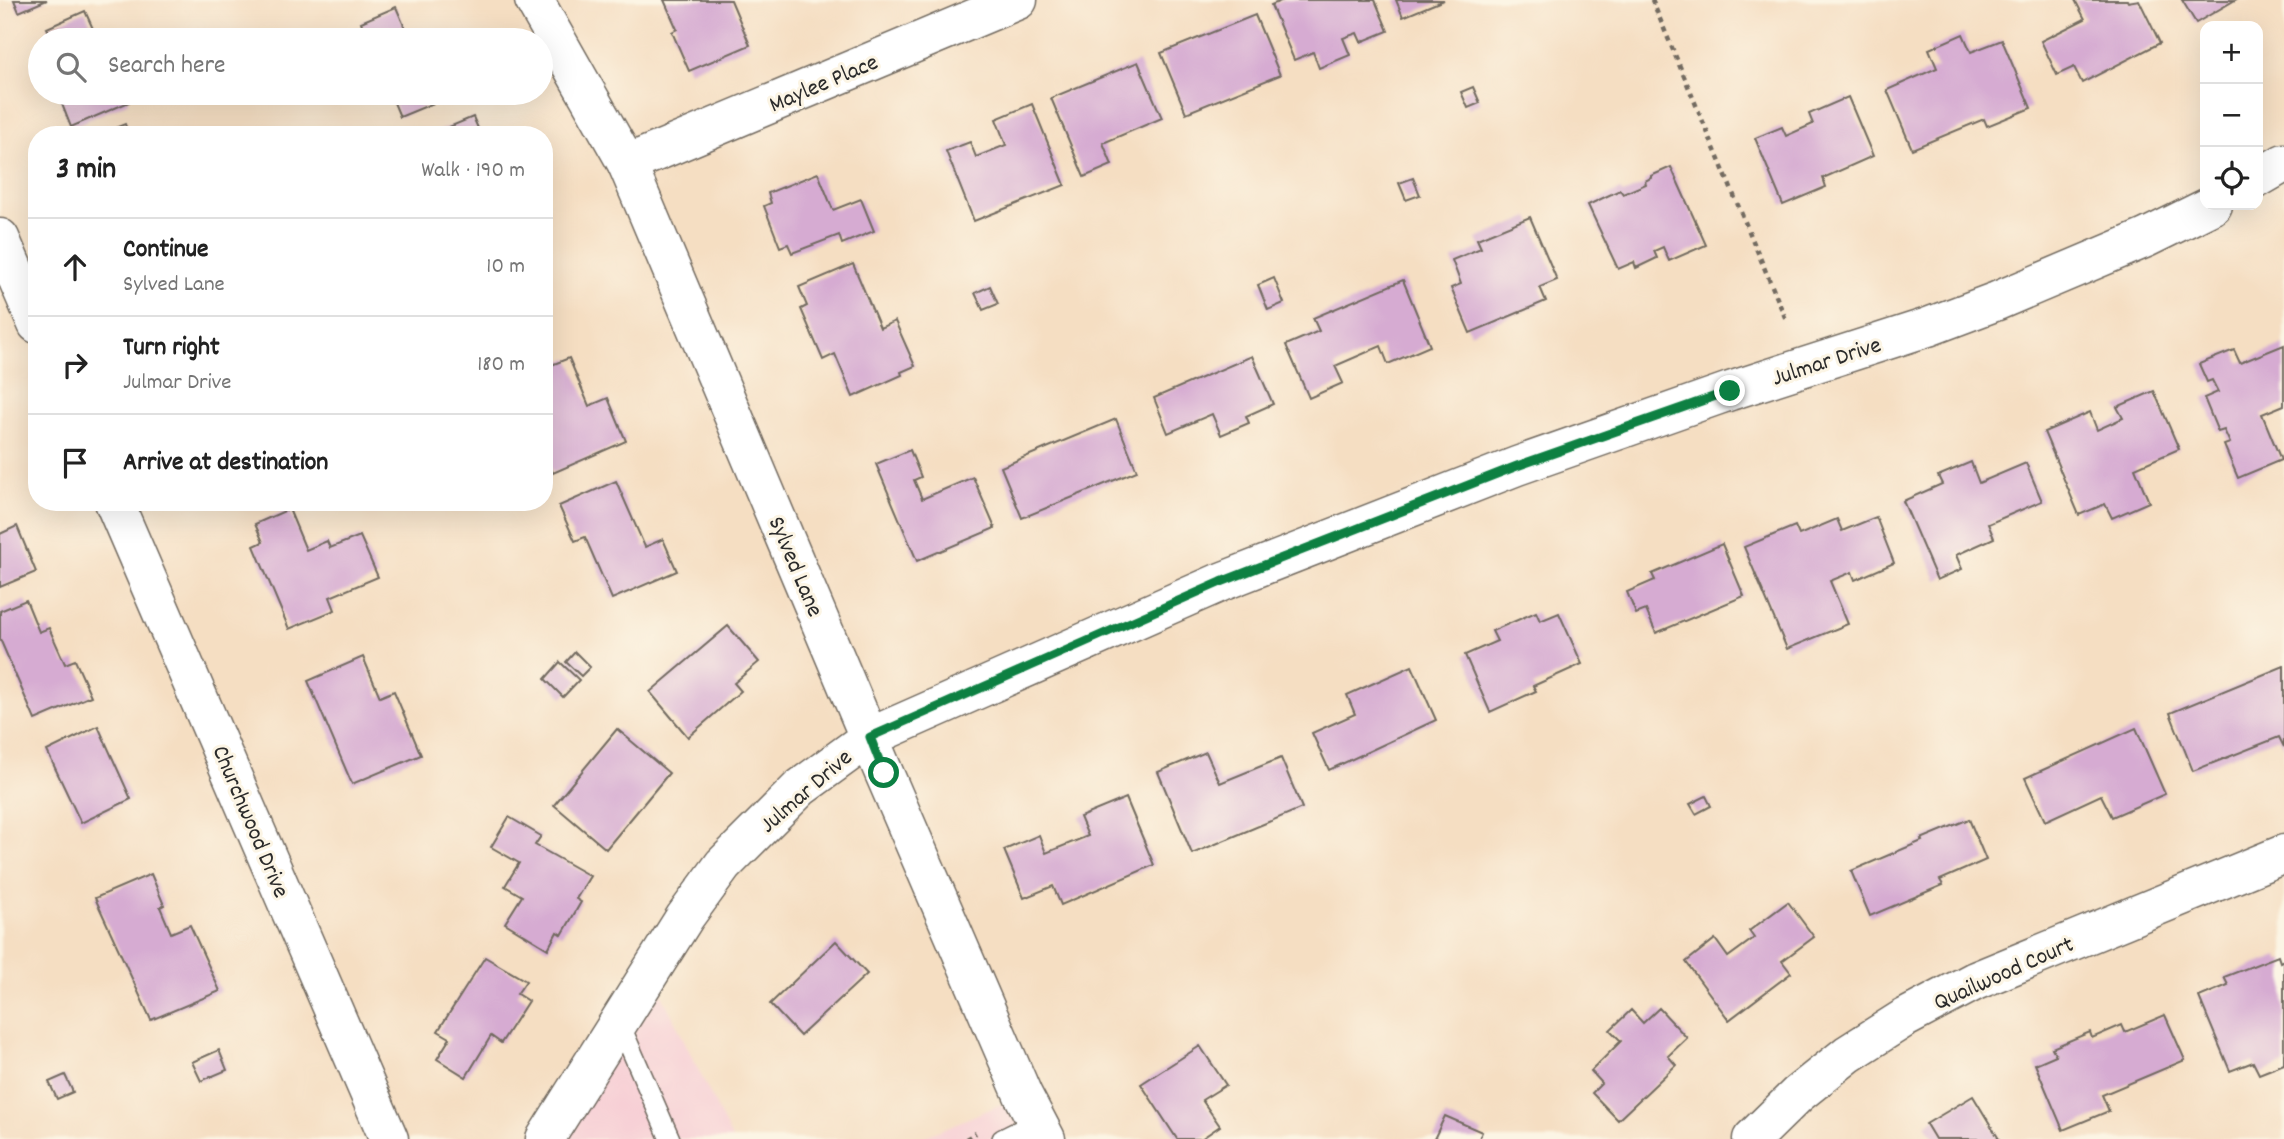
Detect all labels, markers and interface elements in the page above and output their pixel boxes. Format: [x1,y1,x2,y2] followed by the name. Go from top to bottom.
[2200,21,2263,210] map controls
[2200,21,2263,84] button: +
[28,28,553,105] search box
[764,47,884,123] street label: Maylee Place
[52,48,90,86] icon: search
[108,48,226,85] text: Search here
[2200,84,2263,147] button: −
[2200,147,2263,210] button: locate
[56,150,116,193] text: 3 min
[421,155,525,188] text: Walk · 190 m
[123,232,208,269] text: Continue
[56,248,94,286] icon: ahead
[486,251,525,284] text: 10 m
[123,269,225,302] text: Sylved Lane
[1768,329,1886,397] street label: Julmar Drive
[123,330,220,367] text: Turn right
[56,346,94,384] icon: right
[477,349,525,382] text: 180 m
[123,367,231,400] text: Julmar Drive
[1714,375,1745,406] route end
[56,444,94,482] icon: arrive
[123,445,328,482] text: Arrive at destination
[758,512,831,623] street label: Sylved Lane
[202,741,297,904] street label: Churchwood Drive
[753,742,861,842] street label: Julmar Drive
[868,757,899,788] route start
[1929,929,2080,1021] street label: Quailwood Court

